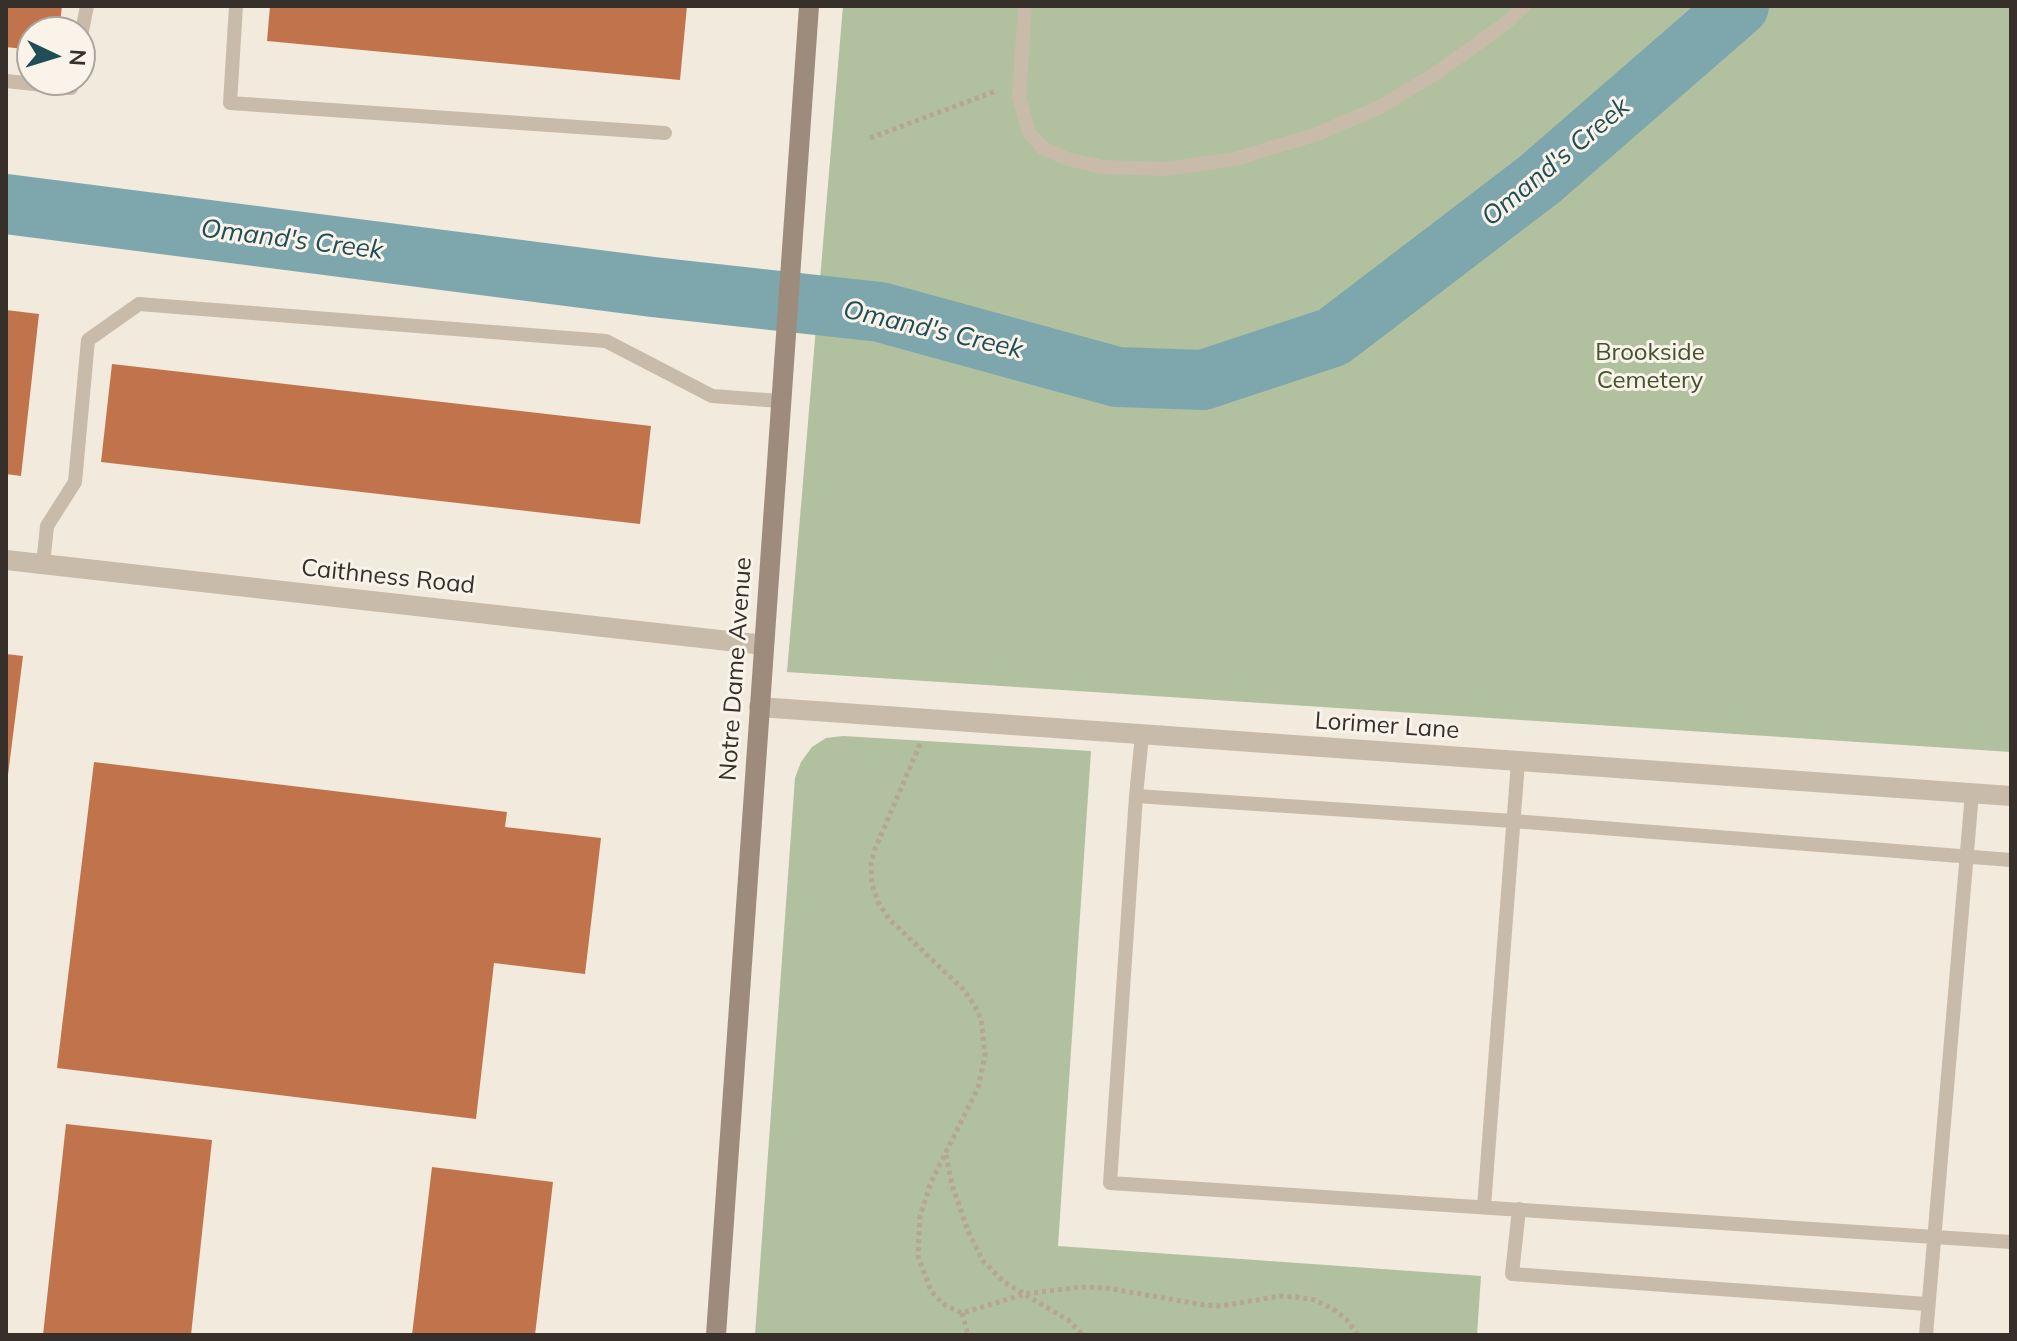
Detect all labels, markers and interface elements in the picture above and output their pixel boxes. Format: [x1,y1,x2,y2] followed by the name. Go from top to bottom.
[16,16,96,96] north arrow
[63,48,92,67] text: N
[1476,91,1636,233] water label: Omand's Creek
[199,213,385,267] water label: Omand's Creek
[840,294,1026,366] water label: Omand's Creek
[1595,339,1705,395] park label: Brookside Cemetery
[300,554,476,600] street label: Caithness Road
[714,556,758,782] street label: Notre Dame Avenue
[1314,707,1460,745] street label: Lorimer Lane

